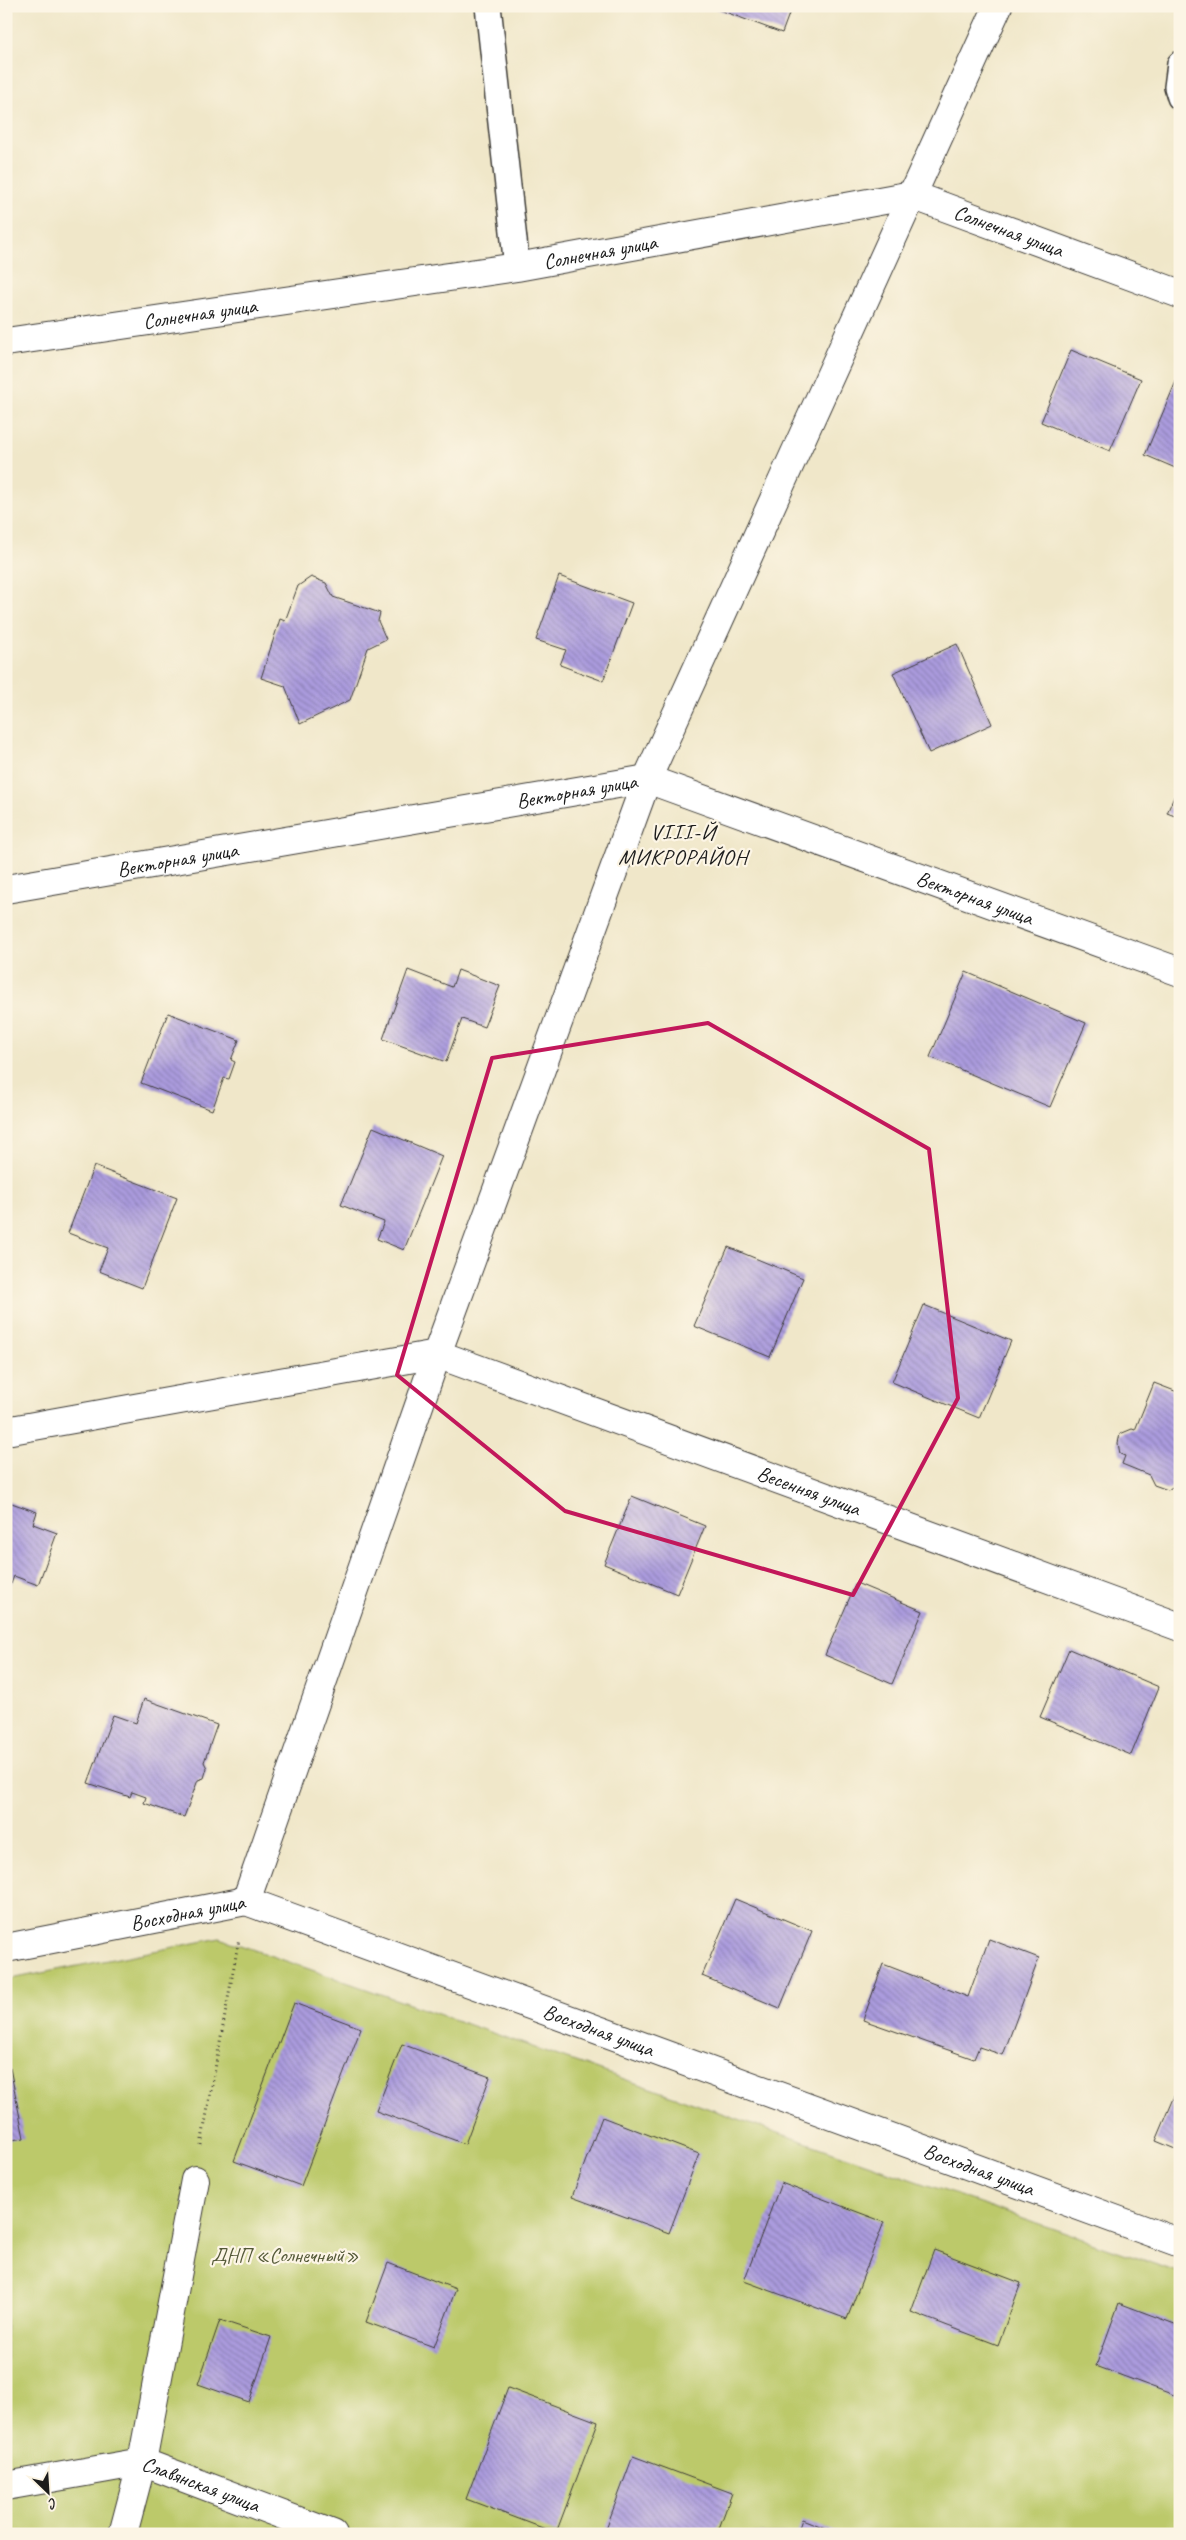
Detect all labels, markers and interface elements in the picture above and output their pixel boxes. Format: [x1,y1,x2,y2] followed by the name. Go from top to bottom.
[950,199,1069,263] street label: Солнечная улица
[541,228,661,275] street label: Солнечная улица
[141,292,260,335] street label: Солнечная улица
[514,768,641,814] street label: Векторная улица
[618,818,750,871] district label: VIII-Й МИКРОРАЙОН
[115,836,242,883] street label: Векторная улица
[913,865,1038,931] street label: Векторная улица
[754,1460,866,1522] street label: Весенняя улица
[128,1888,249,1936] street label: Восходная улица
[540,1998,659,2063] street label: Восходная улица
[920,2137,1040,2202] street label: Восходная улица
[211,2242,359,2268] park label: ДНП «Солнечный»
[138,2450,265,2519] street label: Славянская улица
[22,2468,72,2518] north arrow
[45,2494,60,2513] text: С

